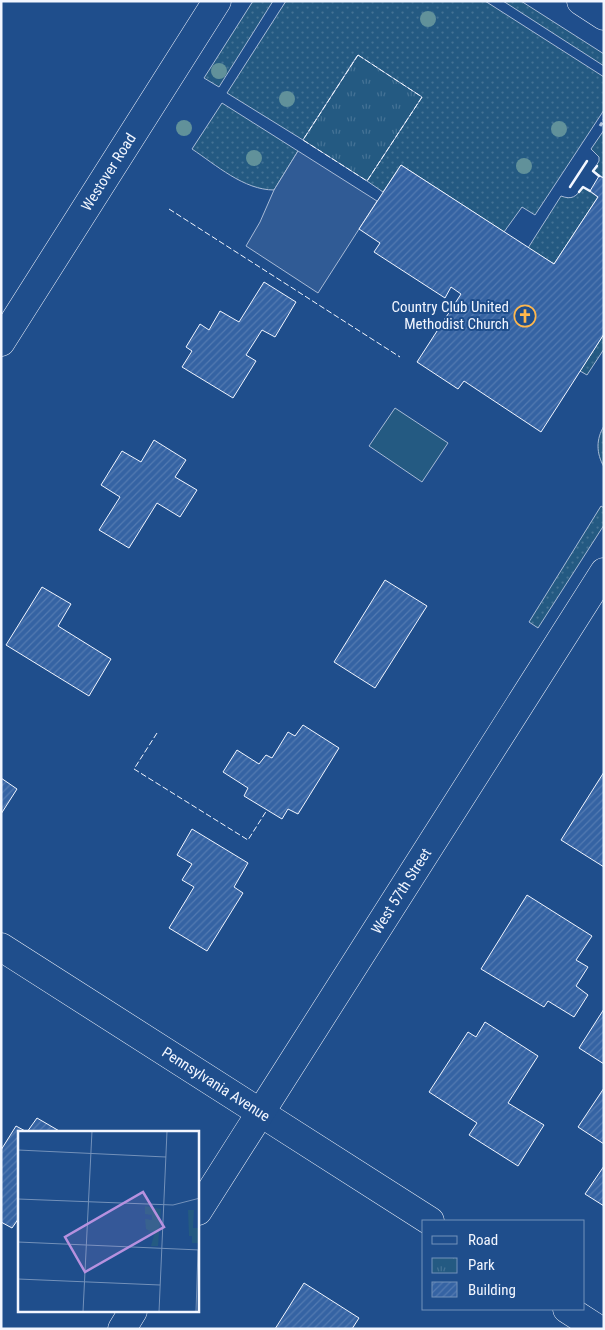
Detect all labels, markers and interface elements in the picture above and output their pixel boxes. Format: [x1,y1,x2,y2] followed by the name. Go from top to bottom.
[77,130,140,214] street label: Westover Road
[392,298,509,333] place label: Country Club United Methodist Church
[513,304,537,328] church icon: Country Club United Methodist Church
[367,845,435,937] street label: West 57th Street
[159,1043,273,1125] street label: Pennsylvania Avenue
[18,1131,199,1312] inset map
[422,1220,585,1310] legend
[468,1231,498,1249] text: Road
[468,1256,495,1274] text: Park
[468,1281,516,1299] text: Building

